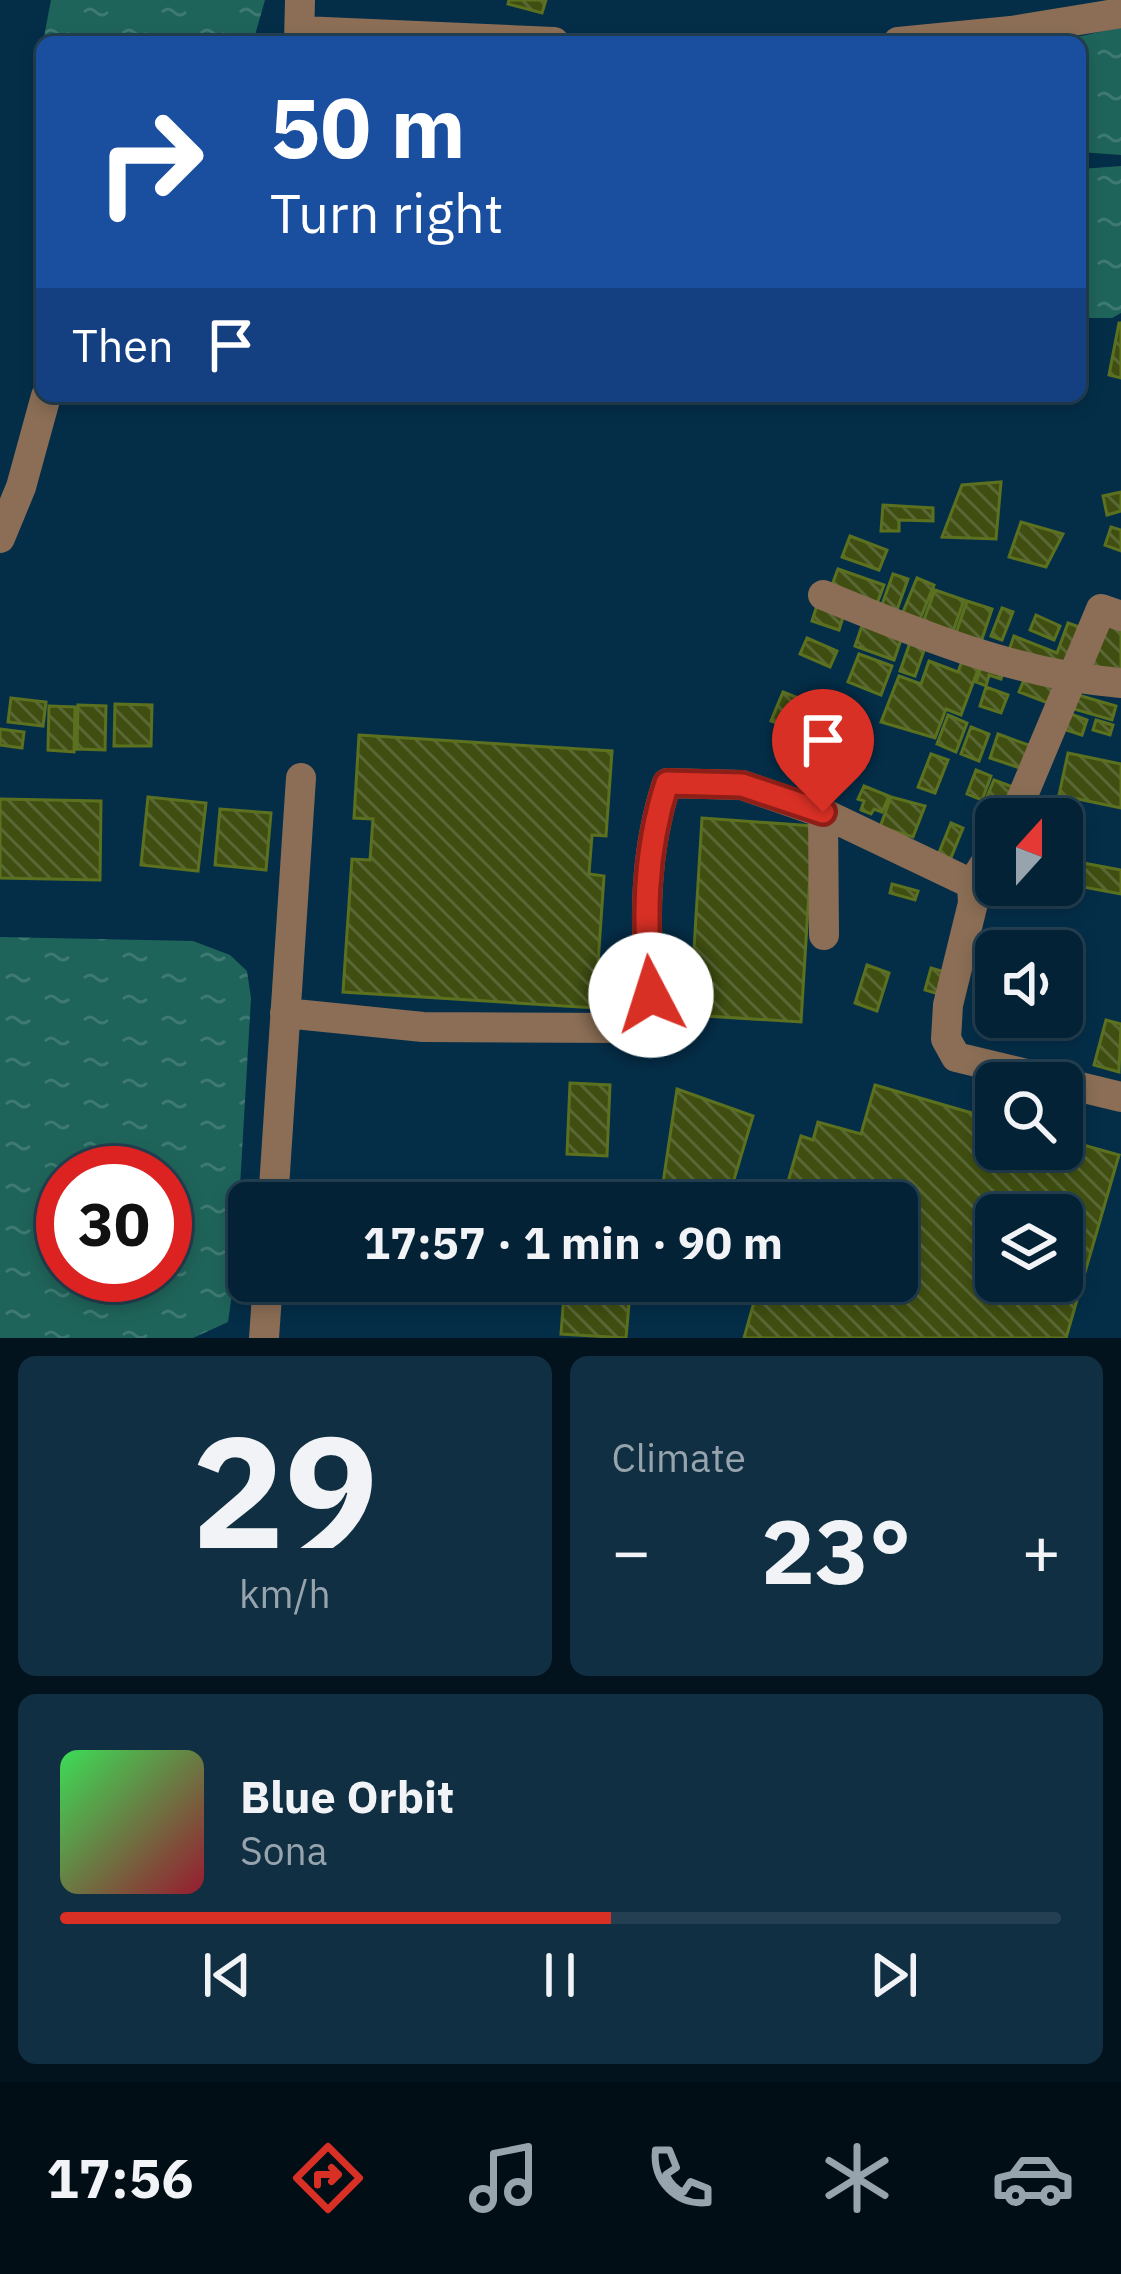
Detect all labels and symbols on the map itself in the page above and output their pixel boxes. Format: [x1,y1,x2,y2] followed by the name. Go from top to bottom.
[772,689,874,812] pin
[975,798,1083,906] north arrow
[588,932,714,1058] position arrow
[36,1146,192,1302] speed limit sign: 30

